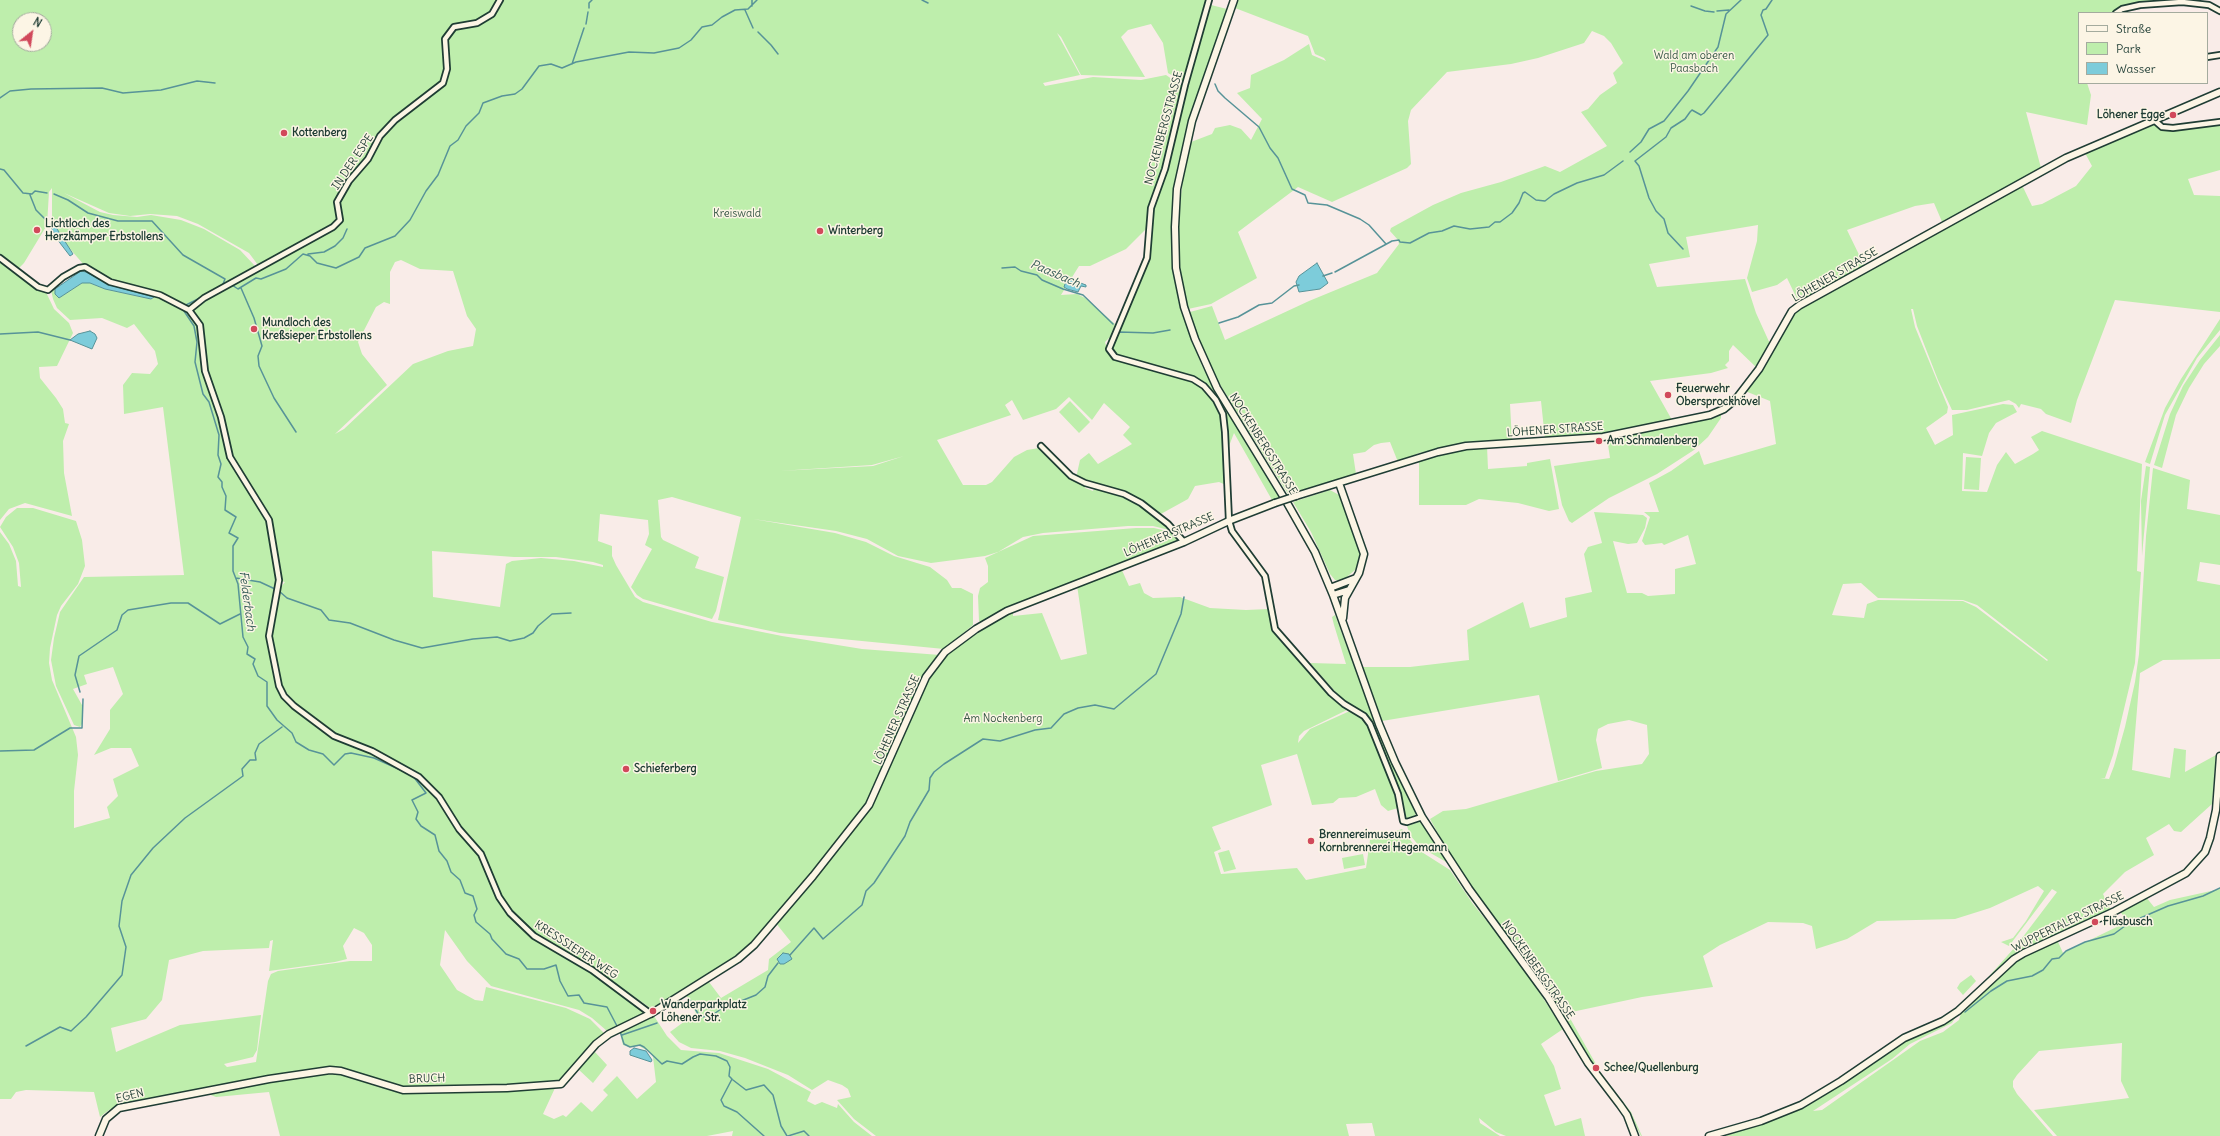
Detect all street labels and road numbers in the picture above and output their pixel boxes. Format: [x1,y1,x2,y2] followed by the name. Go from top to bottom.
[1142,70,1186,186] street label: NOCKENBERGSTRASSE
[329,132,377,192] street label: IN DER ESPE
[1790,245,1880,305] street label: LÖHENER STRASSE
[1226,391,1300,497] street label: NOCKENBERGSTRASSE
[1506,420,1604,440] street label: LÖHENER STRASSE
[1122,510,1216,560] street label: LÖHENER STRASSE
[871,673,923,767] street label: LÖHENER STRASSE
[2010,889,2126,955] street label: WUPPERTALER STRASSE
[532,918,620,982] street label: KRESSSIEPER WEG
[1499,918,1577,1022] street label: NOCKENBERGSTRASSE
[408,1072,446,1086] street label: BRUCH
[115,1086,145,1106] street label: EGEN

